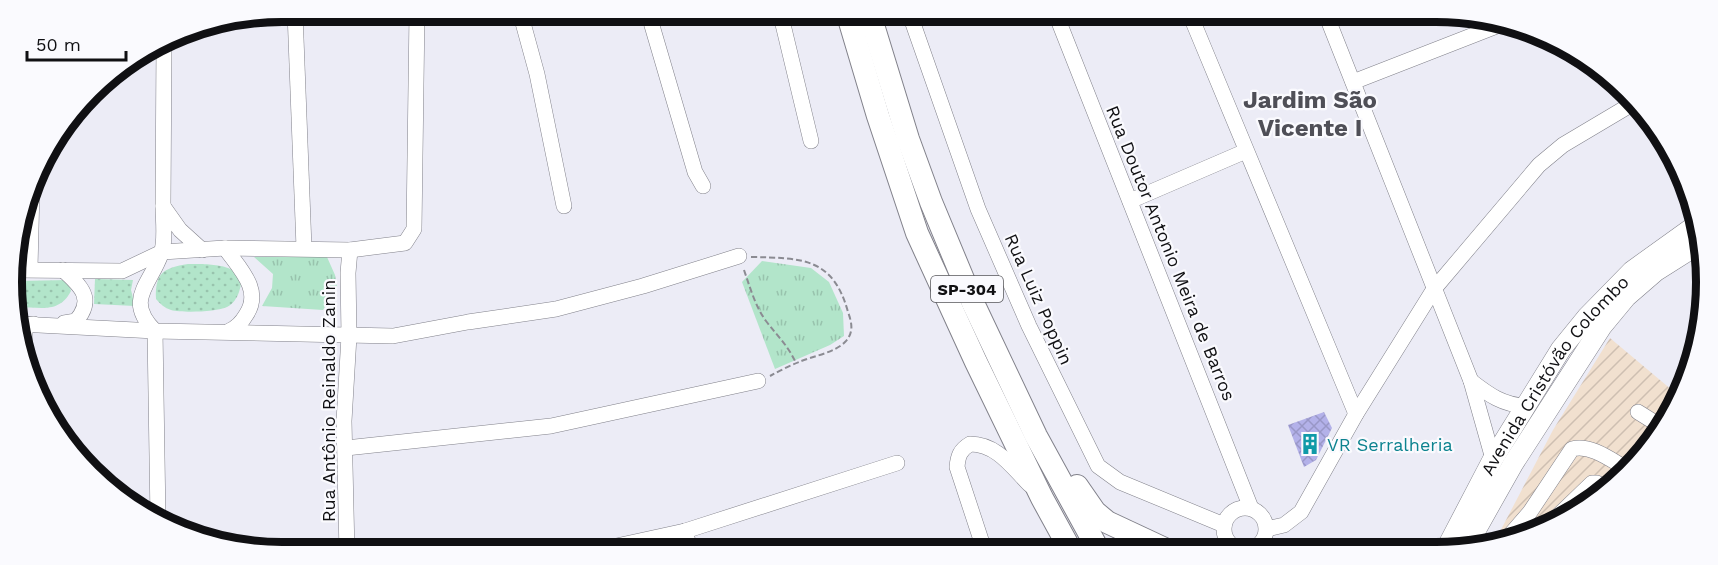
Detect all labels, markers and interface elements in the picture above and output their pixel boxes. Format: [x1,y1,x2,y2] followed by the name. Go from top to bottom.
[27,24,126,62] scale bar
[36,34,81,55] text: 50 m
[1243,86,1377,142] district label: Jardim São Vicente I
[1102,102,1240,404] street label: Rua Doutor Antonio Meira de Barros
[1001,230,1077,368] street label: Rua Luiz Poppin
[1476,271,1633,479] street label: Avenida Cristóvão Colombo
[931,276,1003,302] road number: SP-304
[318,280,339,522] street label: Rua Antônio Reinaldo Zanin
[1298,432,1322,456] building icon: VR Serralheria
[1327,434,1453,455] place label: VR Serralheria

